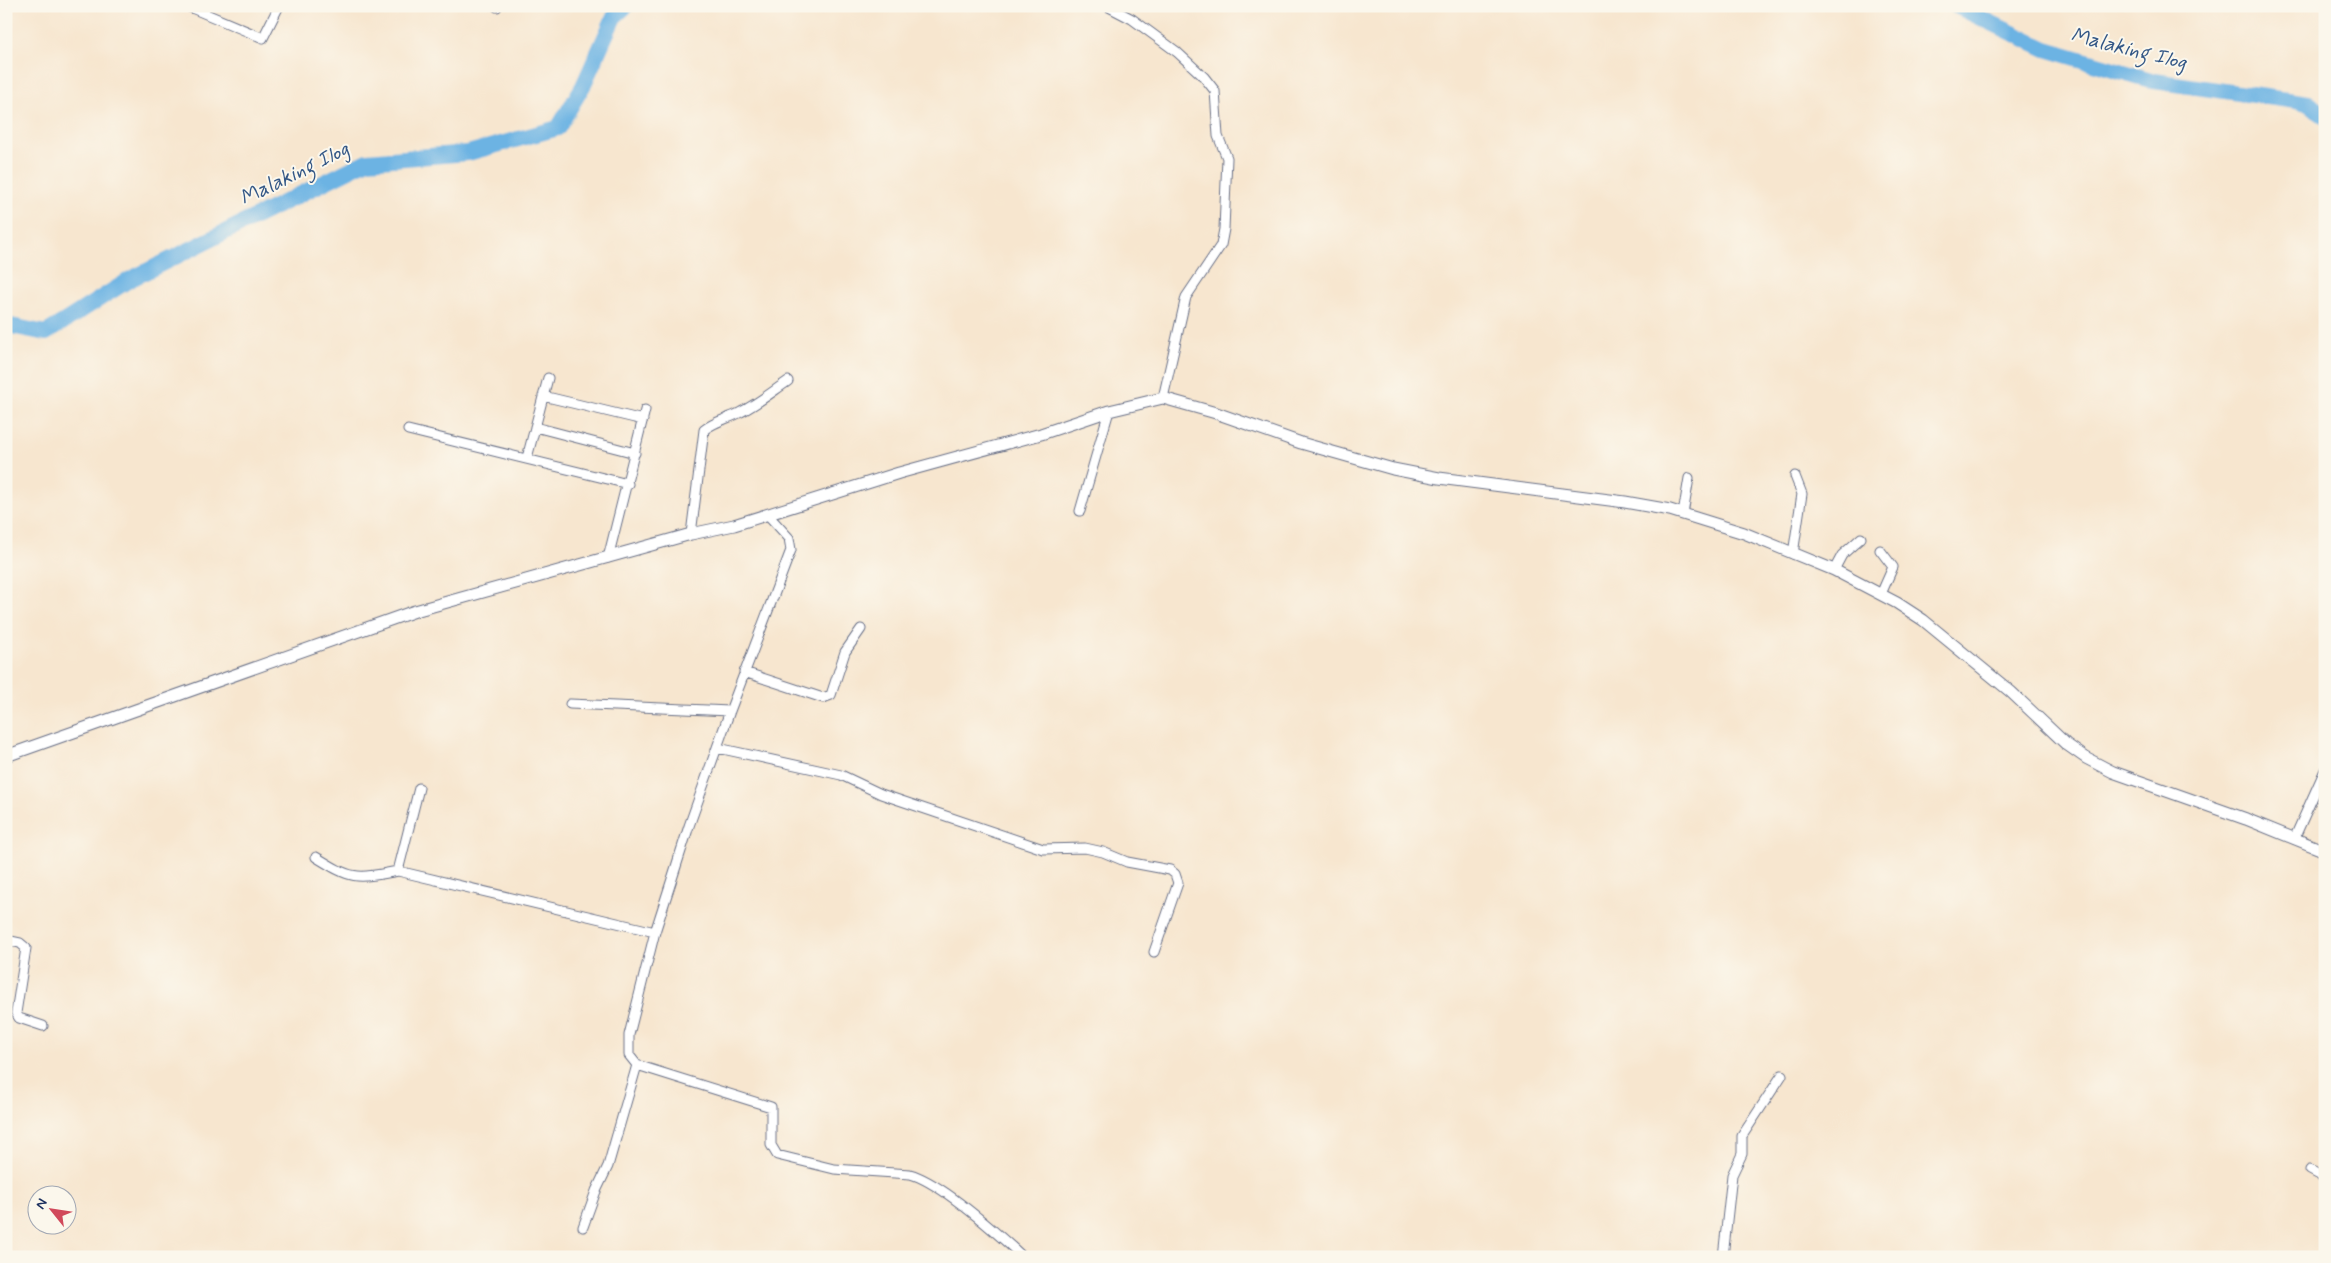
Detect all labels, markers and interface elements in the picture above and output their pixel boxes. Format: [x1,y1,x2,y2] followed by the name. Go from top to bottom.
[2067,21,2191,79] water label: Malaking Ilog
[235,135,356,214] water label: Malaking Ilog
[28,1186,78,1236] north arrow
[31,1195,52,1213] text: N

